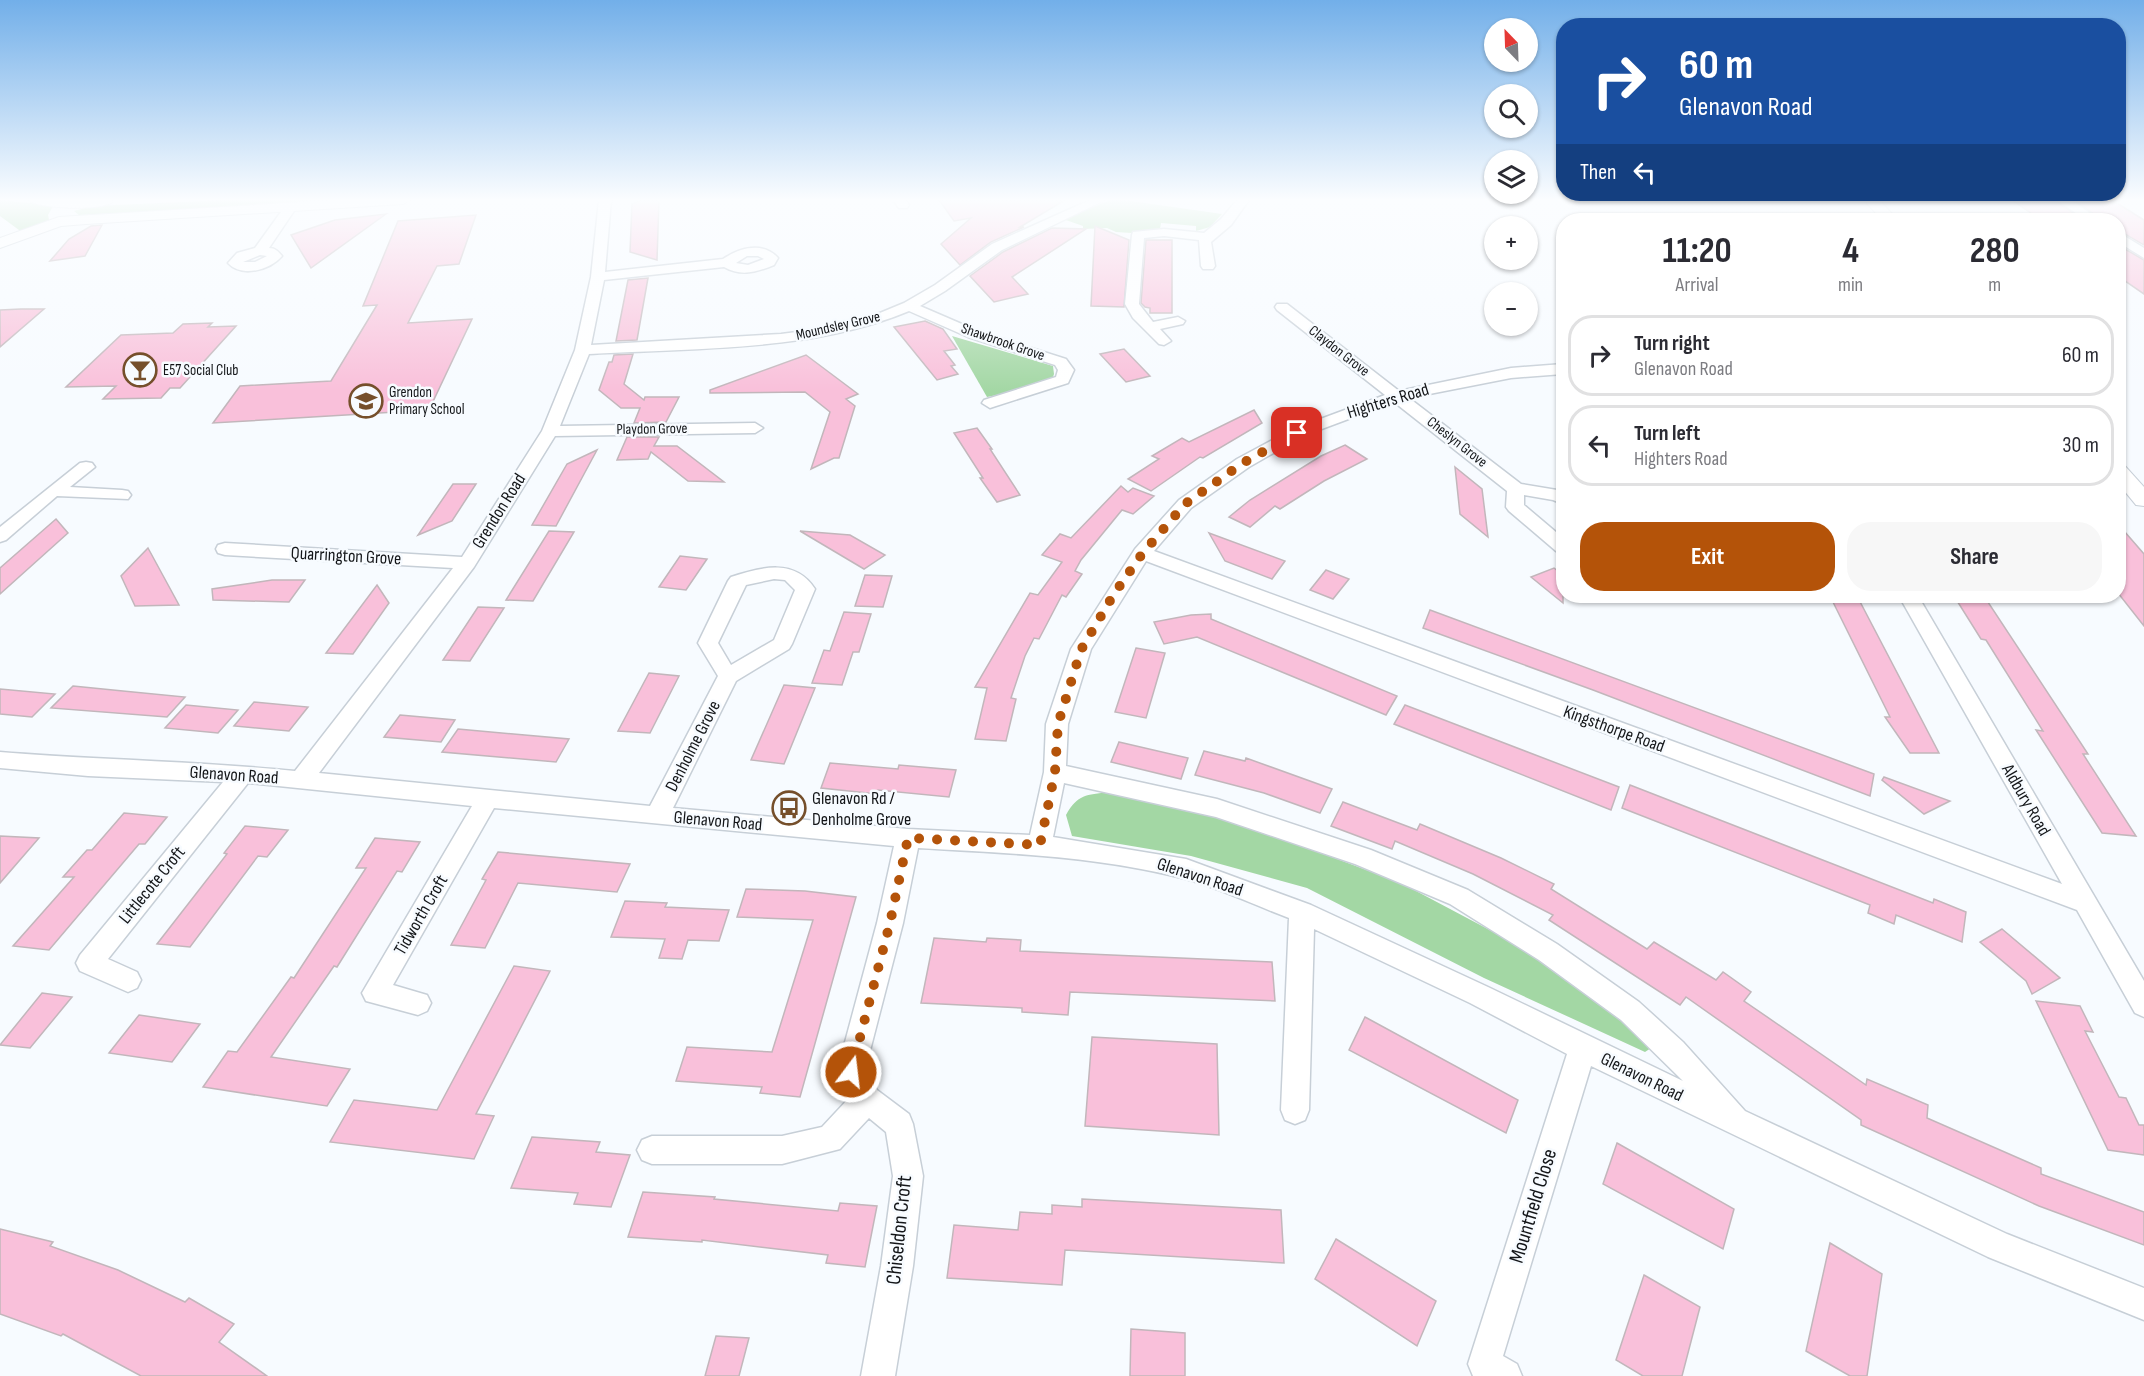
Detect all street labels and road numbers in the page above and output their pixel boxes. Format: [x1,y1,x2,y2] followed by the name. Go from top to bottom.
[794,307,882,345] street label: Moundsley Grove
[959,319,1047,365] street label: Shawbrook Grove
[1305,321,1373,381] street label: Claydon Grove
[1345,379,1431,423] street label: Highters Road
[1423,412,1491,472] street label: Cheslyn Grove
[616,419,688,439] street label: Playdon Grove
[468,470,530,552] street label: Grendon Road
[290,543,402,569] street label: Quarrington Grove
[661,697,725,795] street label: Denholme Grove
[1560,701,1668,757] street label: Kingsthorpe Road
[1997,760,2055,839] street label: Aldbury Road
[189,761,279,789] street label: Glenavon Road
[673,807,763,835] street label: Glenavon Road
[115,842,190,928] street label: Littlecote Croft
[1154,853,1246,901] street label: Glenavon Road
[390,871,453,959] street label: Tidworth Croft
[1597,1048,1687,1106] street label: Glenavon Road
[1504,1146,1562,1266] street label: Mountfield Close
[881,1174,917,1286] street label: Chiseldon Croft

